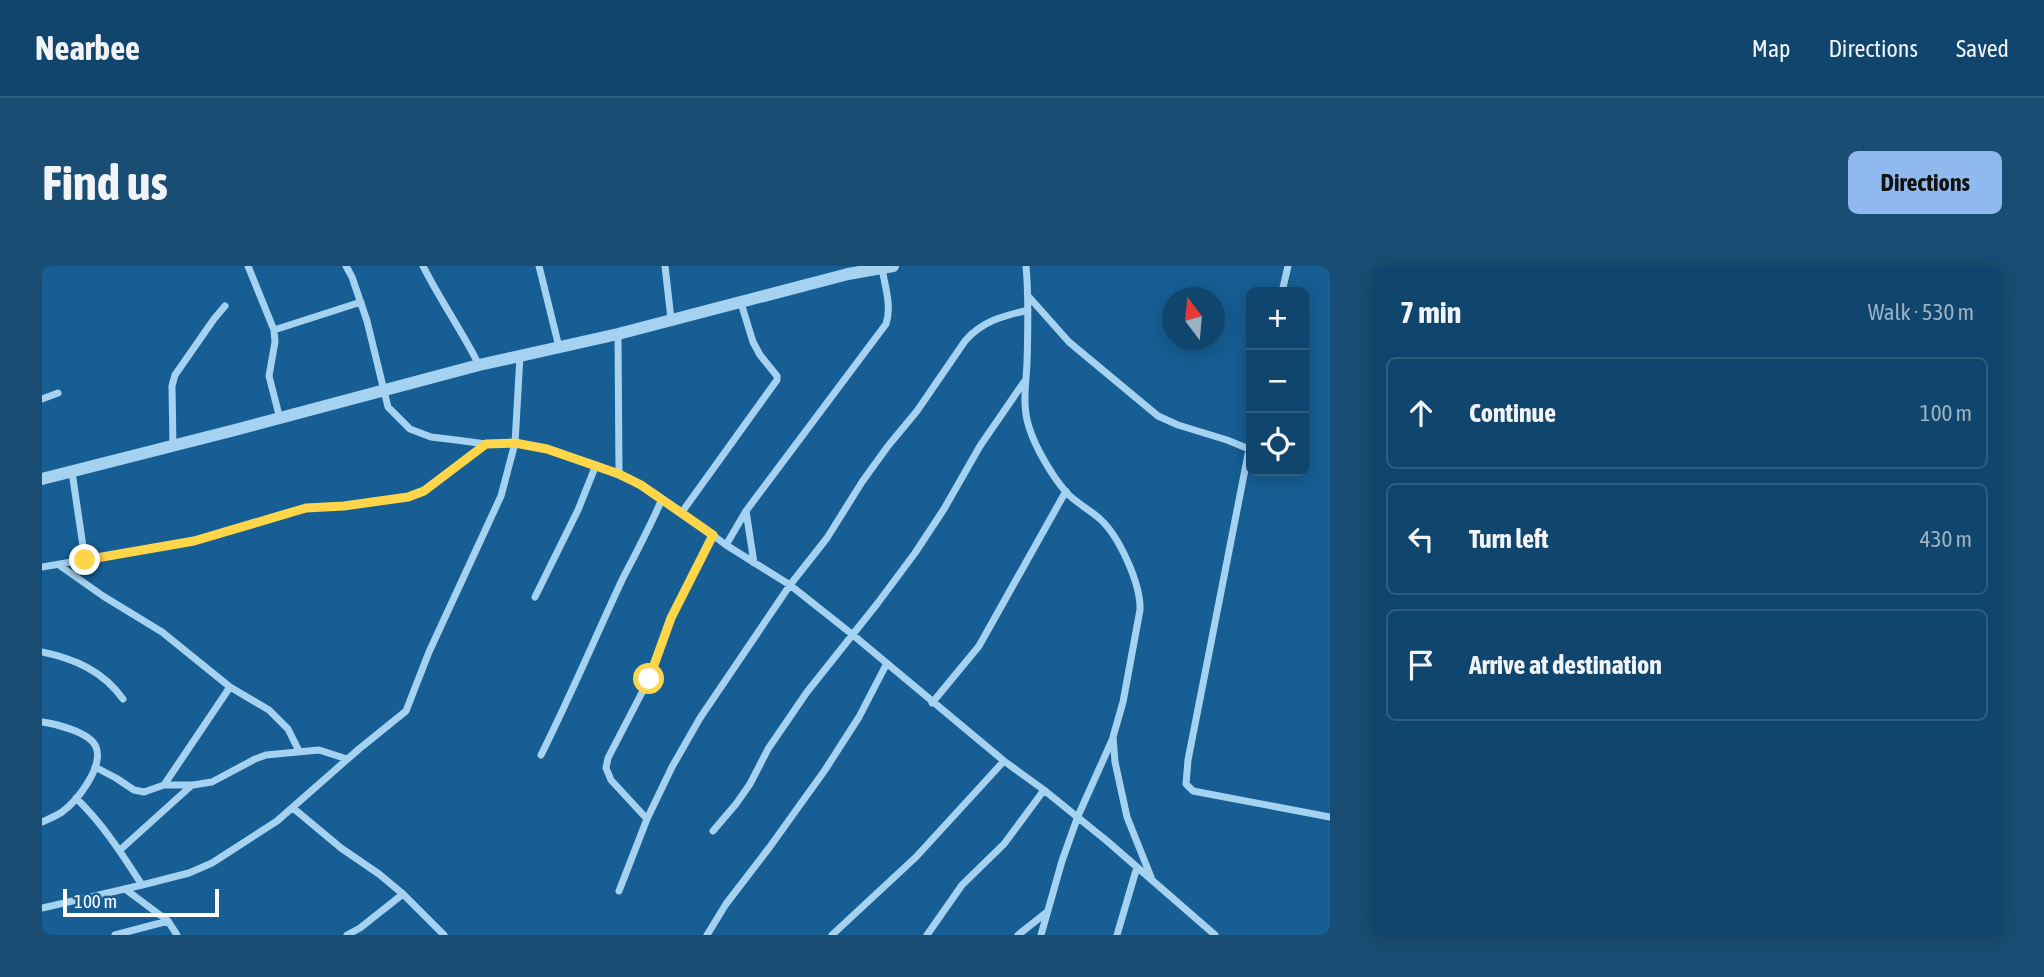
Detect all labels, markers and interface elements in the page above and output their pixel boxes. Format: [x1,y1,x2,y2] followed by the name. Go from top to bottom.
[35,29,140,67] text: Nearbee
[1752,35,1790,62] text: Map
[1828,35,1918,62] text: Directions
[1956,35,2009,62] text: Saved
[1848,151,2002,214] button: Directions
[42,154,168,210] text: Find us
[1162,287,1225,350] north arrow
[1246,287,1309,476] map controls
[1246,287,1309,350] button: +
[1400,295,1461,329] text: 7 min
[1868,299,1974,325] text: Walk · 530 m
[1246,350,1309,413] button: −
[1402,394,1440,432] icon: ahead
[1469,398,1556,428] text: Continue
[1920,400,1972,426] text: 100 m
[1246,413,1309,476] button: locate
[1402,520,1440,558] icon: left
[1469,524,1549,554] text: Turn left
[1920,526,1972,552] text: 430 m
[69,544,100,575] route end
[1402,646,1440,684] icon: arrive
[1469,650,1662,680] text: Arrive at destination
[633,663,664,694] route start
[63,886,219,918] scale bar
[74,890,117,912] text: 100 m

